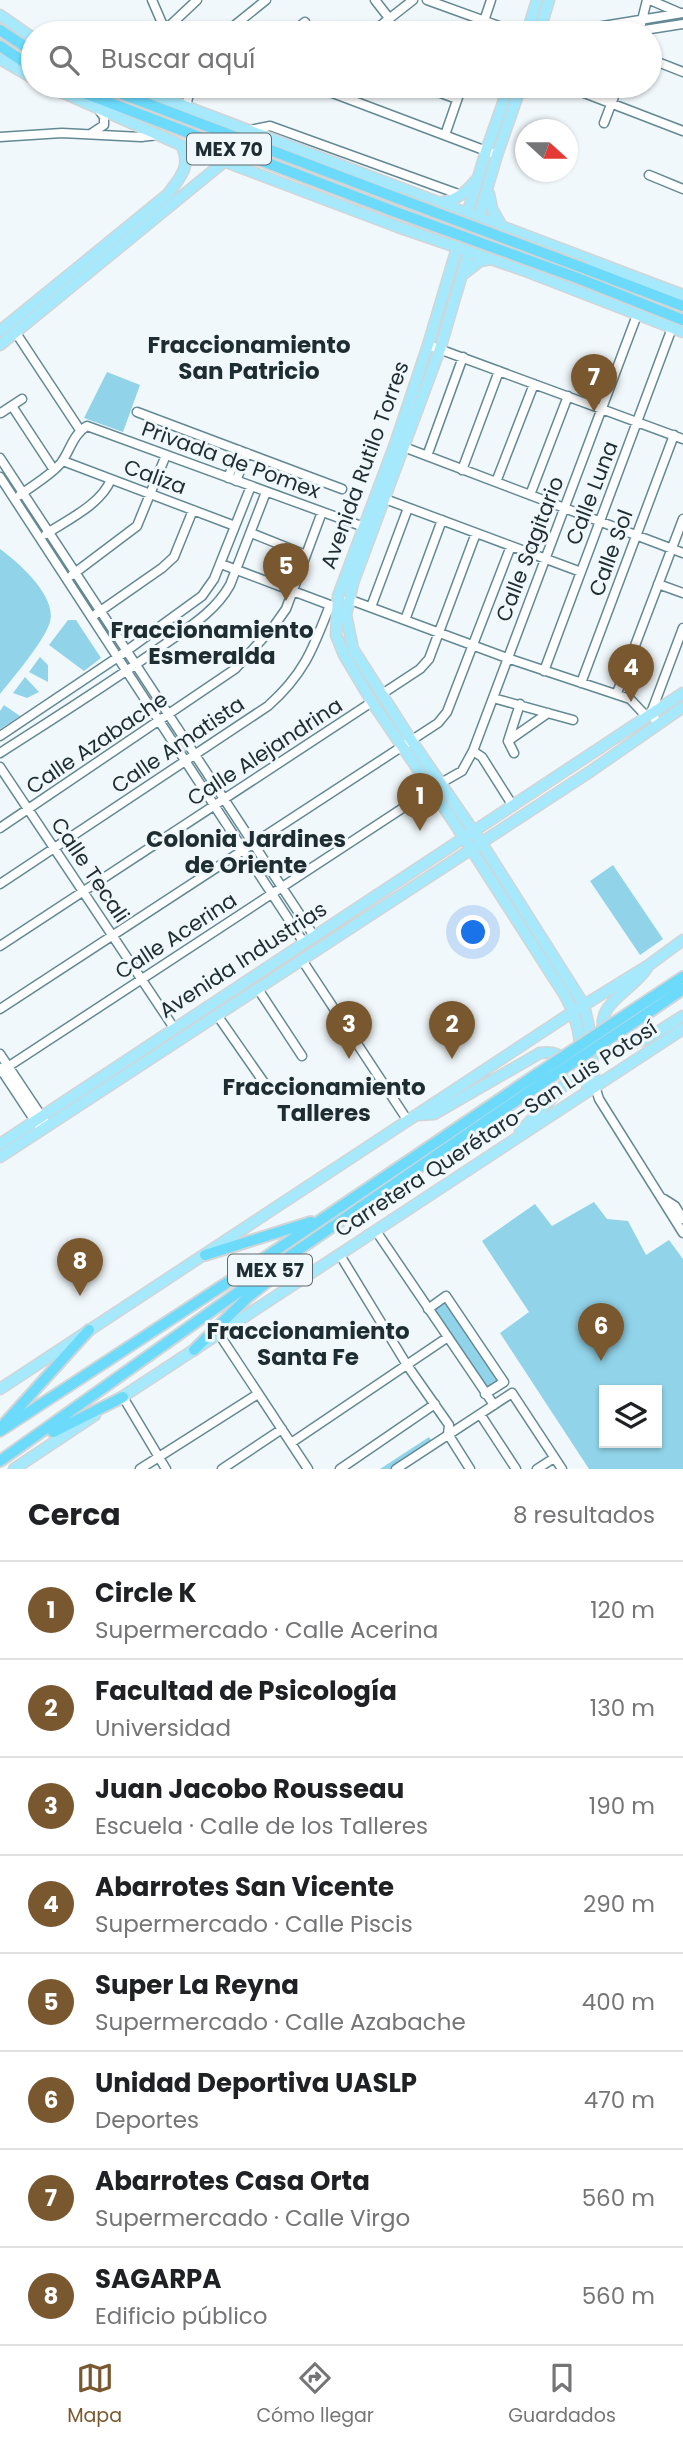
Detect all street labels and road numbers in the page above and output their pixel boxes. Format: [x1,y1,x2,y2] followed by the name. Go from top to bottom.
[187,134,271,164] road number: MEX 70
[313,357,416,573] street label: Avenida Rutilo Torres
[138,414,325,505] street label: Privada de Pomex
[558,437,625,549] street label: Calle Luna
[120,452,190,501] street label: Caliza
[488,472,571,626] street label: Calle Sagitario
[581,505,640,600] street label: Calle Sol
[20,684,173,801] street label: Calle Azabache
[105,689,250,800] street label: Calle Amatista
[182,691,348,813] street label: Calle Alejandrina
[45,811,136,928] street label: Calle Tecali
[109,885,242,986] street label: Calle Acerina
[153,894,332,1025] street label: Avenida Industrias
[329,1013,662,1244] street label: Carretera Querétaro-San Luis Potosí
[228,1254,312,1286] road number: MEX 57

